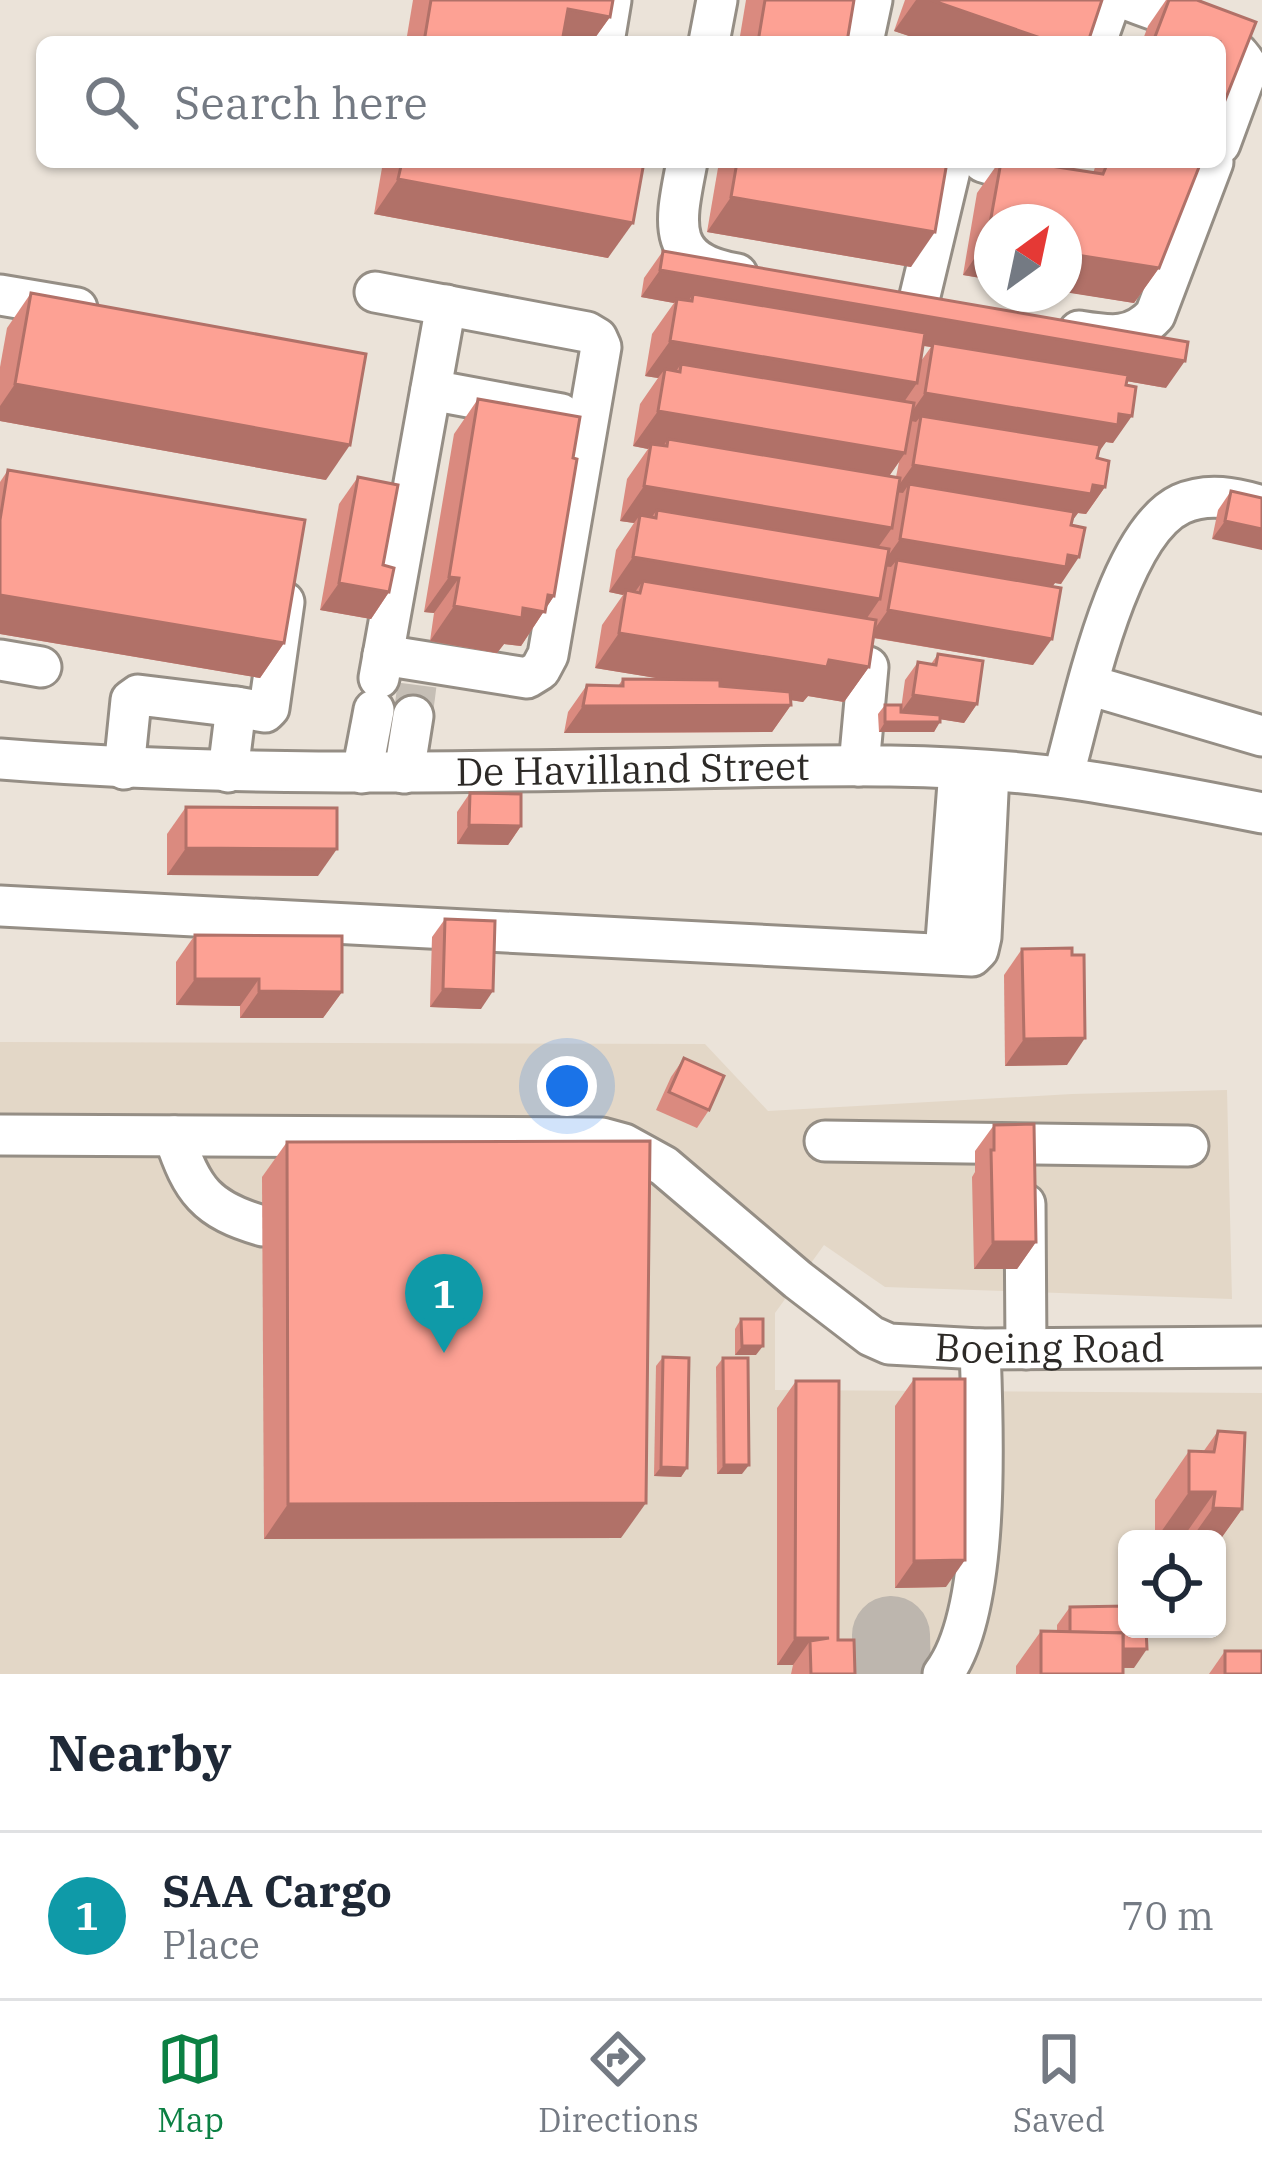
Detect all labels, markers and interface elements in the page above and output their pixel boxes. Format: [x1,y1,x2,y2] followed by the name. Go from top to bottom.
[36,36,1226,168] search box
[78,69,144,135] icon: search
[174,73,428,131] text: Search here
[974,204,1082,312] north arrow
[455,740,810,797] street label: De Havilland Street
[537,1056,597,1116] your location
[405,1254,483,1353] pin: 1
[933,1321,1165,1374] street label: Boeing Road
[1118,1530,1226,1638] map controls
[1118,1530,1226,1638] button: locate
[48,1719,232,1785] text: Nearby
[162,1861,392,1919] text: SAA Cargo
[75,1890,99,1941] text: 1
[1121,1890,1214,1941] text: 70 m
[162,1919,260,1970] text: Place
[157,2026,224,2141] tab: Map
[538,2026,699,2141] tab: Directions
[1013,2026,1105,2141] tab: Saved

